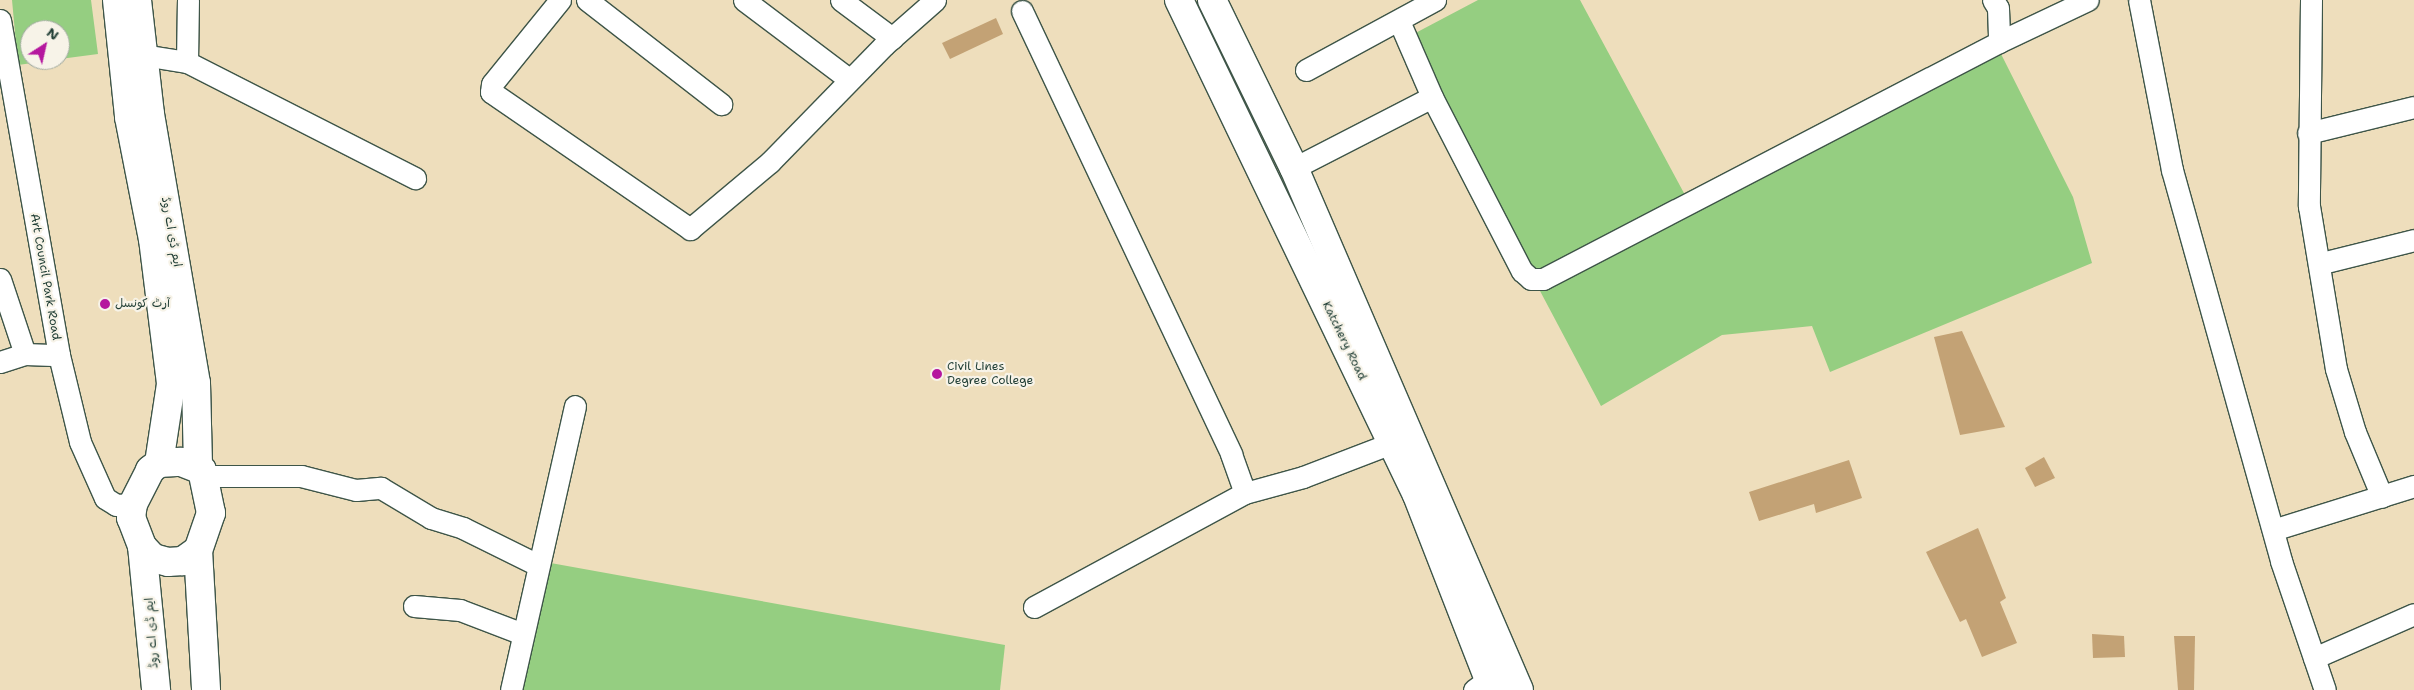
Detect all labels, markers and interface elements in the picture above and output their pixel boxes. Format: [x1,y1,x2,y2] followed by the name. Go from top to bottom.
[20,20,70,70] north arrow
[43,23,63,44] text: N
[158,196,184,268] street label: ایم ڈی اے روڈ
[27,213,63,341] street label: Art Council Park Road
[115,297,170,311] place label: آرٹ کونسل
[99,298,111,310] marker: آرٹ کونسل
[1319,299,1369,383] street label: Katchery Road
[947,360,1033,388] place label: Civil Lines Degree College
[931,368,943,380] marker: Civil Lines Degree College
[142,597,162,669] street label: ایم ڈی اے روڈ

